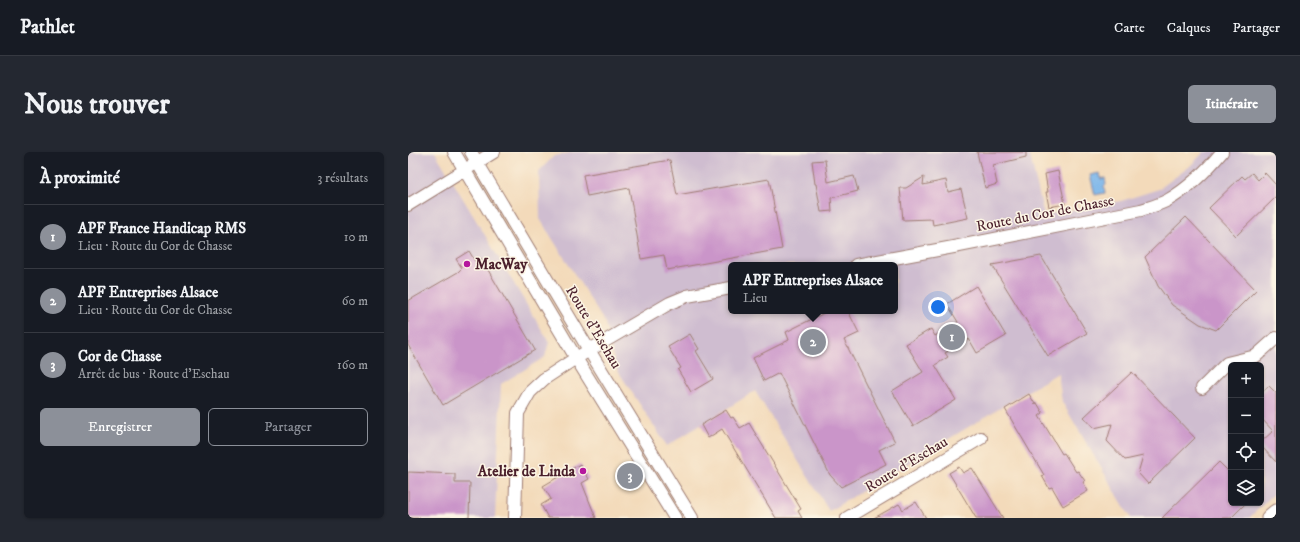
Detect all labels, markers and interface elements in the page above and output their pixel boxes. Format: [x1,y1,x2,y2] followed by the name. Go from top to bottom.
[20,16,75,39] text: Pathlet
[1114,19,1145,37] text: Carte
[1167,19,1210,37] text: Calques
[1232,19,1280,37] text: Partager
[1188,85,1276,123] button: Itinéraire
[24,87,170,122] text: Nous trouver
[40,167,120,189] text: À proximité
[317,170,368,186] text: 3 résultats
[975,191,1116,236] street label: Route du Cor de Chasse
[78,219,246,238] text: APF France Handicap RMS
[51,229,55,245] text: 1
[344,229,368,245] text: 10 m
[78,238,232,254] text: Lieu · Route du Cor de Chasse
[475,255,528,274] place label: MacWay
[462,259,472,269] marker: MacWay
[728,262,898,314] popup
[743,271,883,290] text: APF Entreprises Alsace
[561,282,626,372] street label: Route d'Eschau
[78,283,218,302] text: APF Entreprises Alsace
[743,290,767,306] text: Lieu
[50,293,56,309] text: 2
[342,293,368,309] text: 60 m
[928,297,948,317] your location
[78,302,232,318] text: Lieu · Route du Cor de Chasse
[939,322,965,352] pin: 1
[800,327,826,357] pin: 2
[78,347,161,366] text: Cor de Chasse
[51,357,55,373] text: 3
[337,357,368,373] text: 160 m
[1228,362,1264,506] map controls
[1228,362,1264,398] button: +
[78,366,229,382] text: Arrêt de bus · Route d'Eschau
[1228,398,1264,434] button: −
[40,408,200,446] button: Enregistrer
[208,408,368,446] button: Partager
[861,432,951,497] street label: Route d'Eschau
[1228,434,1264,470] button: locate
[617,461,643,491] pin: 3
[477,462,576,481] place label: Atelier de Linda
[578,466,588,476] marker: Atelier de Linda
[1228,470,1264,506] button: layers

